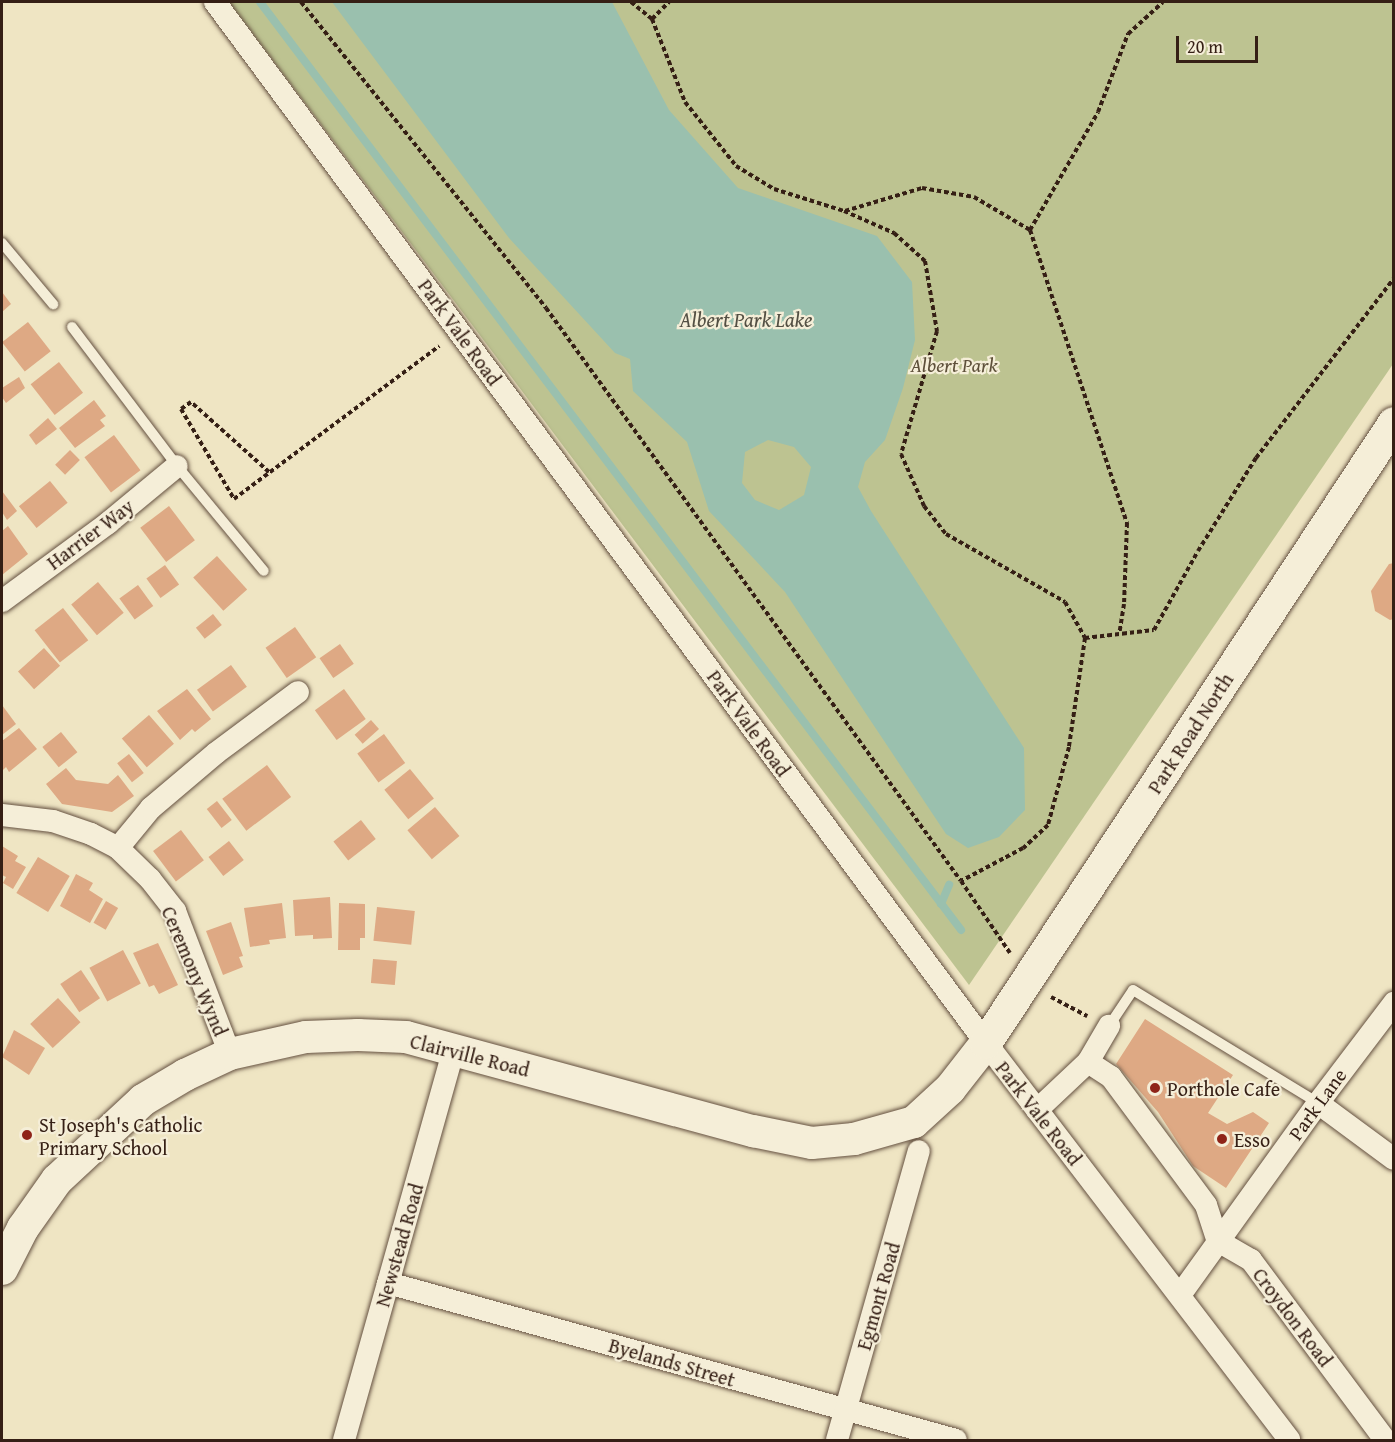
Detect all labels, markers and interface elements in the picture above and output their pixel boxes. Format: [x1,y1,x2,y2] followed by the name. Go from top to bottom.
[1179,24,1262,62] scale bar
[1187,33,1223,60] text: 20 m
[413,274,507,390] street label: Park Vale Road
[680,307,812,333] water label: Albert Park Lake
[910,352,998,376] park label: Albert Park
[42,494,138,574] street label: Harrier Way
[702,665,796,781] street label: Park Vale Road
[1142,668,1238,798] street label: Park Road North
[157,903,233,1039] street label: Ceremony Wynd
[408,1029,532,1081] street label: Clairville Road
[991,1056,1087,1170] street label: Park Vale Road
[1283,1063,1351,1145] street label: Park Lane
[1167,1076,1280,1100] place label: Porthole Cafe
[1148,1081,1162,1095] marker: Porthole Cafe
[39,1112,202,1159] place label: St Joseph's Catholic Primary School
[1234,1127,1270,1151] place label: Esso
[20,1128,34,1142] marker: St Joseph's Catholic Primary School
[1215,1132,1229,1146] marker: Esso
[370,1180,428,1310] street label: Newstead Road
[851,1239,905,1353] street label: Egmont Road
[1248,1263,1338,1371] street label: Croydon Road
[606,1333,738,1391] street label: Byelands Street

